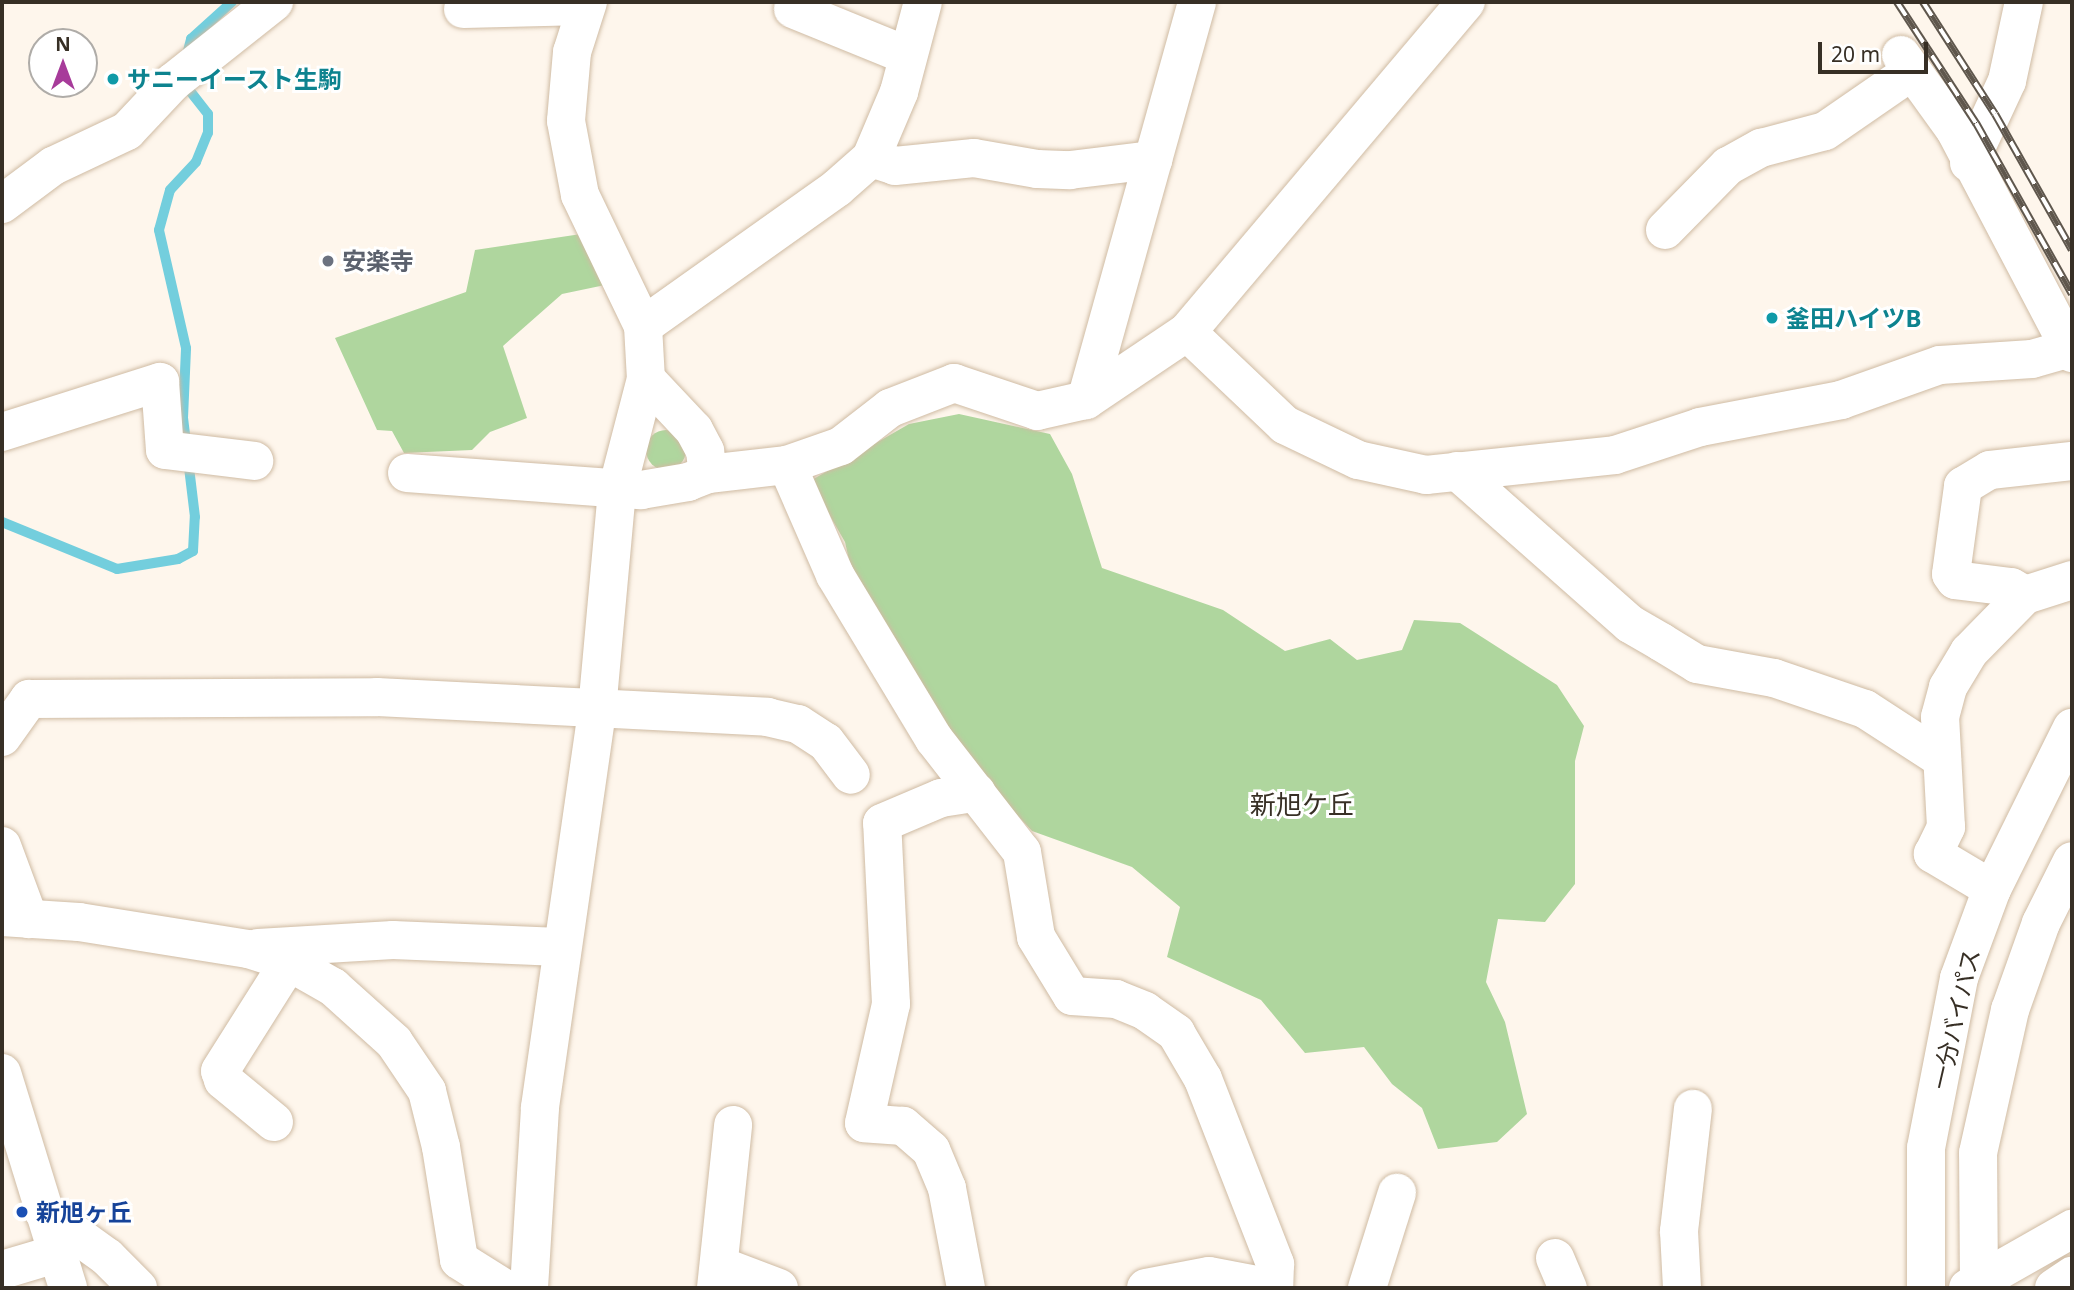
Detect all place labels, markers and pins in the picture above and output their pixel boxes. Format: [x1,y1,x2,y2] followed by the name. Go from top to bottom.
[127,65,343,93] place label: サニーイースト生駒
[105,71,121,87] marker: サニーイースト生駒
[342,247,414,275] place label: 安楽寺
[320,253,336,269] marker: 安楽寺
[1786,304,1922,332] place label: 釜田ハイツB
[1764,310,1780,326] marker: 釜田ハイツB
[36,1198,132,1226] place label: 新旭ヶ丘
[14,1204,30,1220] marker: 新旭ヶ丘

